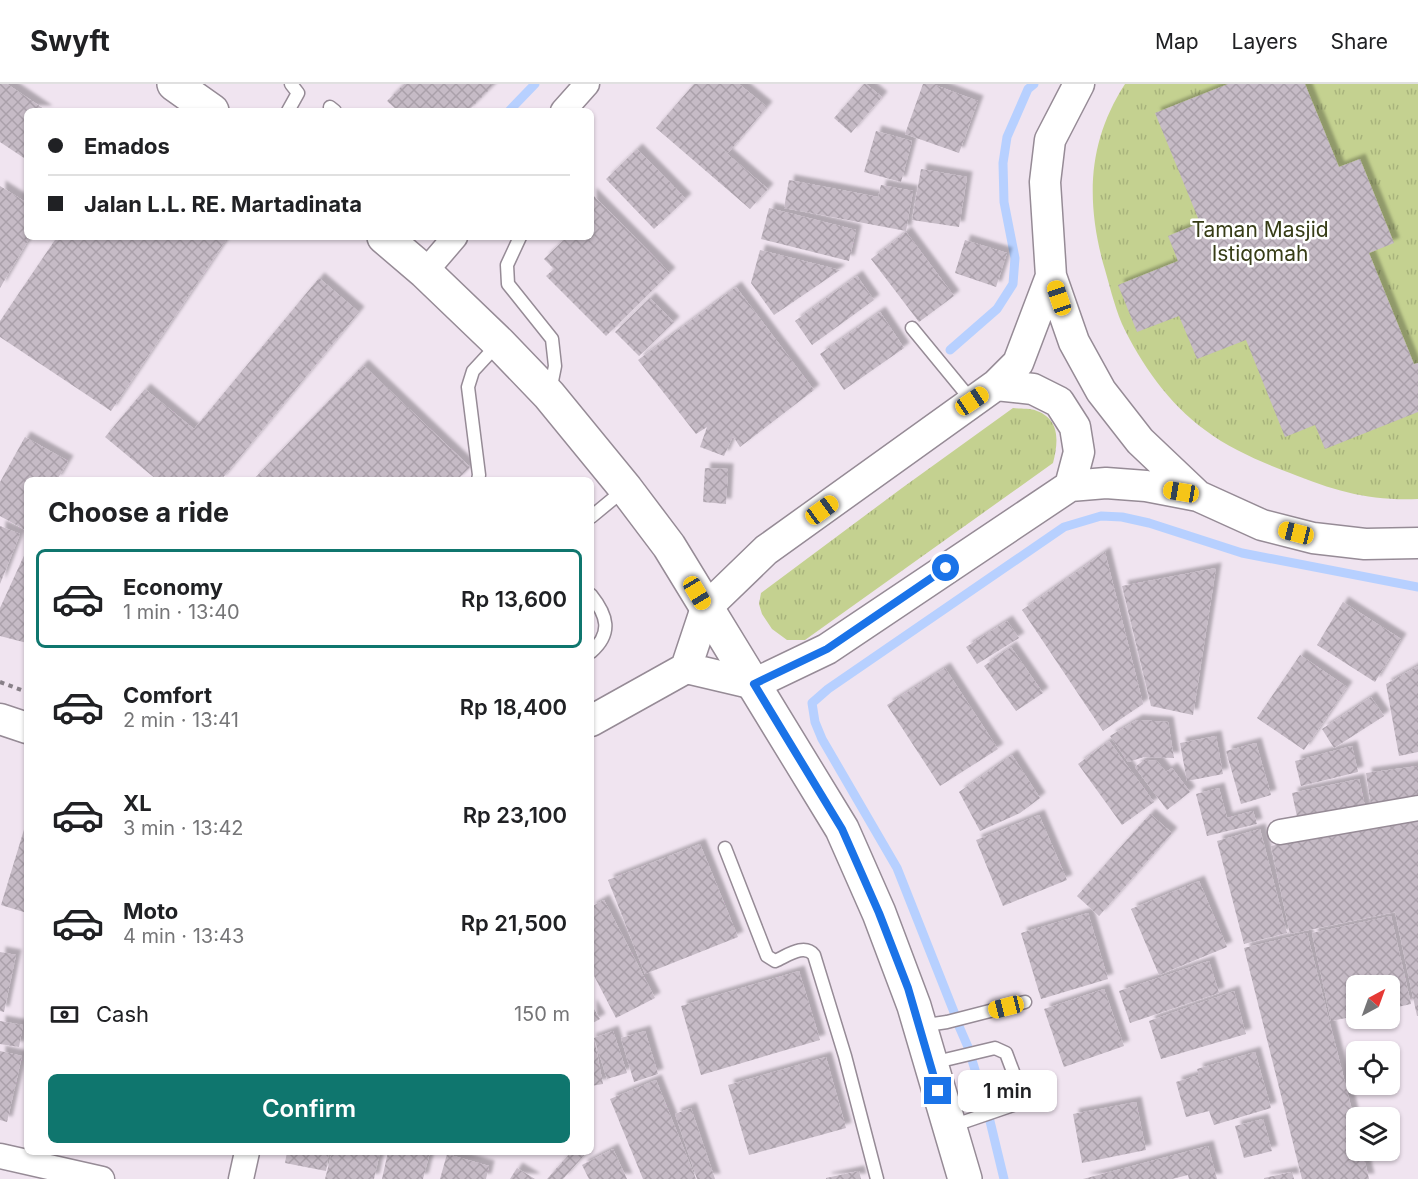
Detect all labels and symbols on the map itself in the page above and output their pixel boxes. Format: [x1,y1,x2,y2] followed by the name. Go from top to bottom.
[1191,217,1329,266] park label: Taman Masjid Istiqomah
[1045,278,1073,318] car
[952,383,992,419] car
[1162,480,1200,504] car
[802,492,842,528] car
[1276,520,1316,546] car
[932,554,959,581] route start
[680,573,714,613] car
[1346,975,1400,1029] north arrow
[986,994,1026,1020] car
[959,1070,1058,1112] callout: 1 min
[924,1077,951,1104] route end

